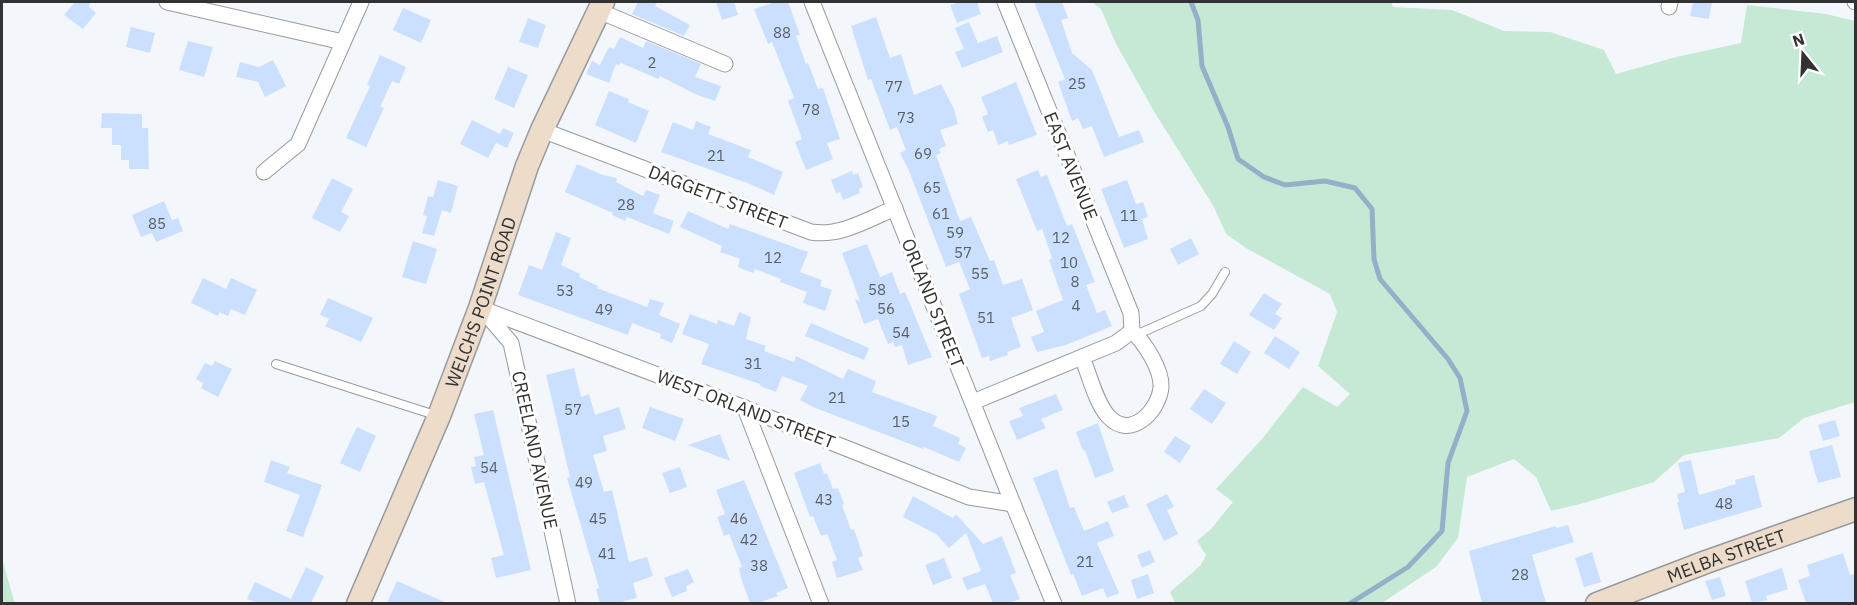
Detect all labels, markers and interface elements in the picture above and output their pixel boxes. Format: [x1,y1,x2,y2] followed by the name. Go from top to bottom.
[773,23,791,42] house number: 88
[1773,24,1833,84] north arrow
[1790,28,1807,51] text: N
[647,53,657,72] house number: 2
[1068,74,1086,93] house number: 25
[885,77,903,96] house number: 77
[802,100,820,119] house number: 78
[897,108,915,127] house number: 73
[1039,109,1103,223] street label: EAST AVENUE
[914,144,932,163] house number: 69
[707,146,725,165] house number: 21
[645,160,791,234] street label: DAGGETT STREET
[923,178,941,197] house number: 65
[617,195,635,214] house number: 28
[932,204,950,223] house number: 61
[1120,206,1138,225] house number: 11
[148,214,166,233] house number: 85
[439,214,521,390] street label: WELCHS POINT ROAD
[946,223,964,242] house number: 59
[1052,228,1070,247] house number: 12
[897,235,969,371] street label: ORLAND STREET
[954,243,972,262] house number: 57
[764,248,782,267] house number: 12
[1060,253,1078,272] house number: 10
[971,264,989,283] house number: 55
[1070,272,1080,291] house number: 8
[868,280,886,299] house number: 58
[556,281,574,300] house number: 53
[1071,296,1081,315] house number: 4
[877,299,895,318] house number: 56
[595,300,613,319] house number: 49
[977,308,995,327] house number: 51
[892,323,910,342] house number: 54
[744,354,762,373] house number: 31
[654,364,838,454] street label: WEST ORLAND STREET
[507,369,563,531] street label: CREELAND AVENUE
[828,388,846,407] house number: 21
[564,400,582,419] house number: 57
[892,412,910,431] house number: 15
[480,458,498,477] house number: 54
[575,473,593,492] house number: 49
[815,490,833,509] house number: 43
[1715,494,1733,513] house number: 48
[589,509,607,528] house number: 45
[730,509,748,528] house number: 46
[1663,523,1789,588] street label: MELBA STREET
[740,530,758,549] house number: 42
[598,544,616,563] house number: 41
[1076,552,1094,571] house number: 21
[750,556,768,575] house number: 38
[1511,565,1529,584] house number: 28

